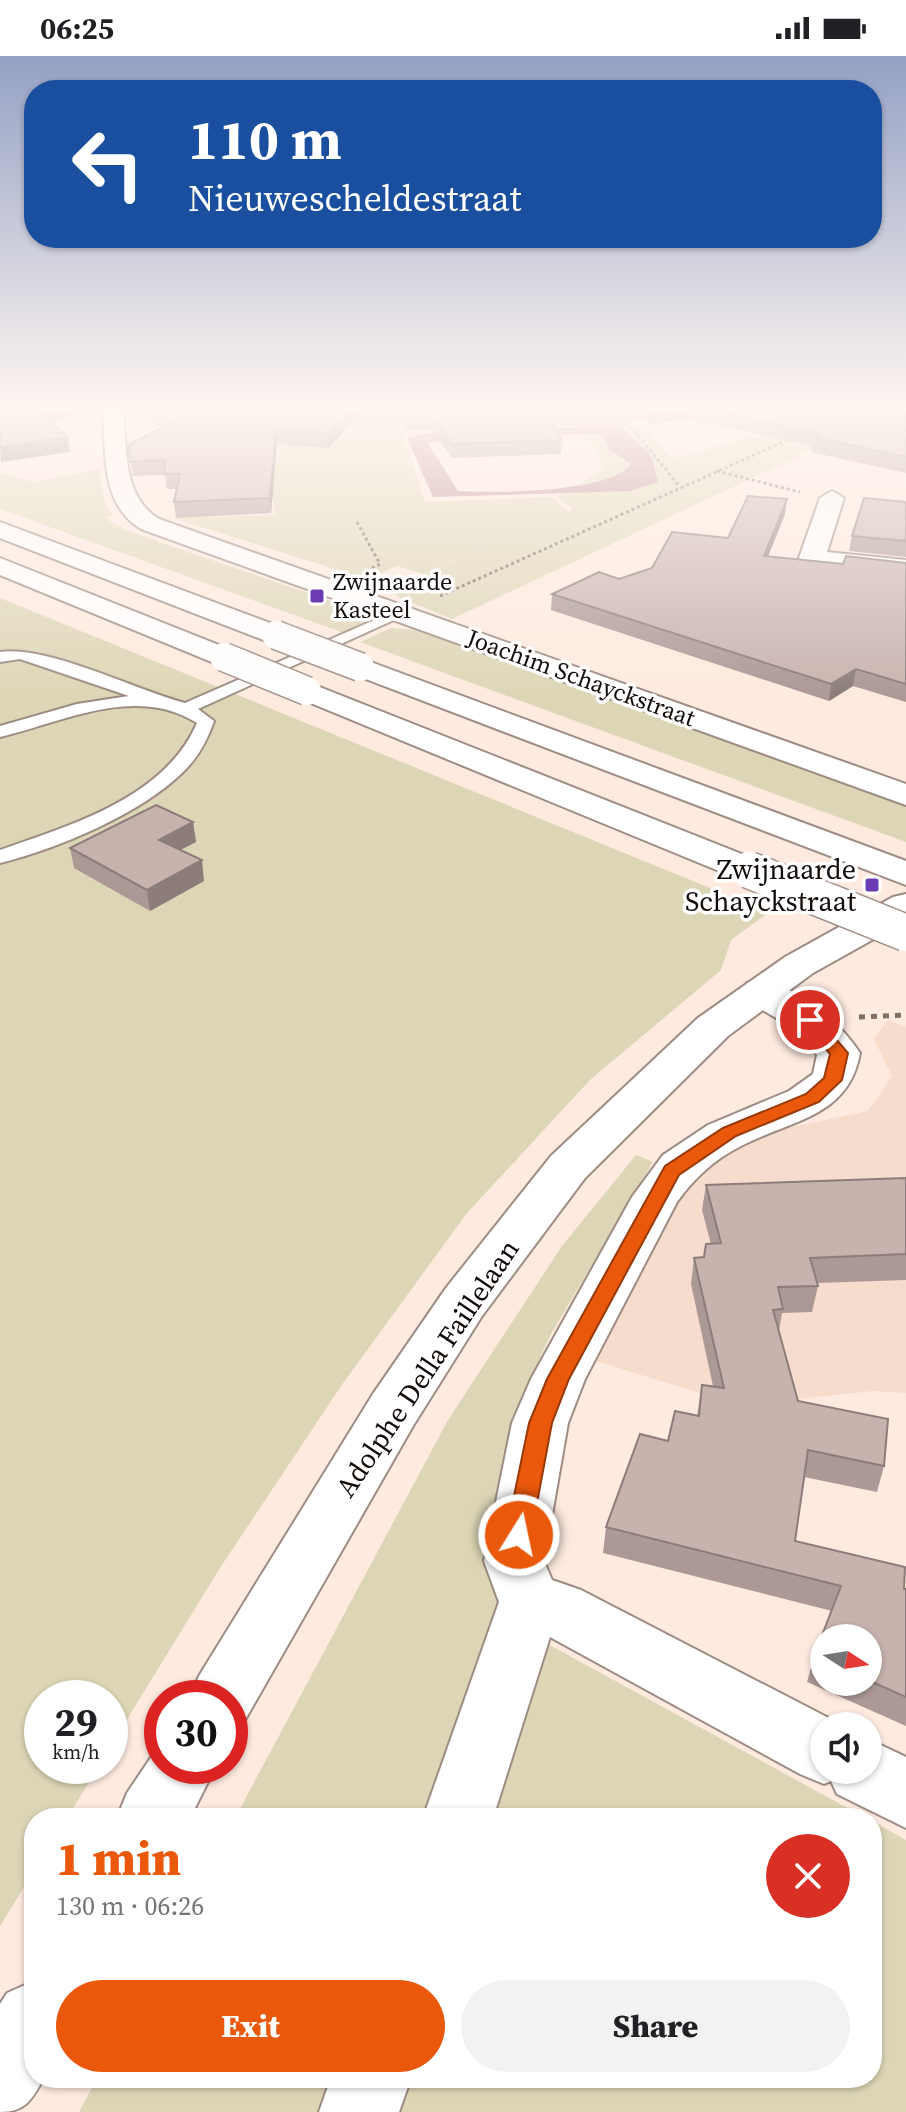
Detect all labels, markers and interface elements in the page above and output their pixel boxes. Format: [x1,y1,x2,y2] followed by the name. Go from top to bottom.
[40,8,114,49] text: 06:25
[188,101,342,178] text: 110 m
[56,112,160,216] icon: left
[188,174,521,223] text: Nieuwescheldestraat
[333,565,452,626] place label: Zwijnaarde Kasteel
[308,587,326,605] marker: Zwijnaarde Kasteel
[461,621,700,734] street label: Joachim Schayckstraat
[685,850,857,920] place label: Zwijnaarde Schayckstraat
[863,876,881,894] marker: Zwijnaarde Schayckstraat
[776,986,844,1054] pin
[788,998,832,1042] icon: arrive
[326,1232,528,1504] street label: Adolphe Della Faillelaan
[477,1493,561,1577] position arrow
[810,1624,882,1696] north arrow
[810,1624,882,1784] map controls
[144,1680,248,1784] speed limit sign: 30
[54,1695,98,1749] text: 29
[810,1712,882,1784] button: sound
[52,1738,100,1766] text: km/h
[56,1825,181,1891] text: 1 min
[766,1834,850,1918] button: close
[56,1888,204,1924] text: 130 m · 06:26
[56,1980,445,2072] button: Exit
[461,1980,850,2072] button: Share

